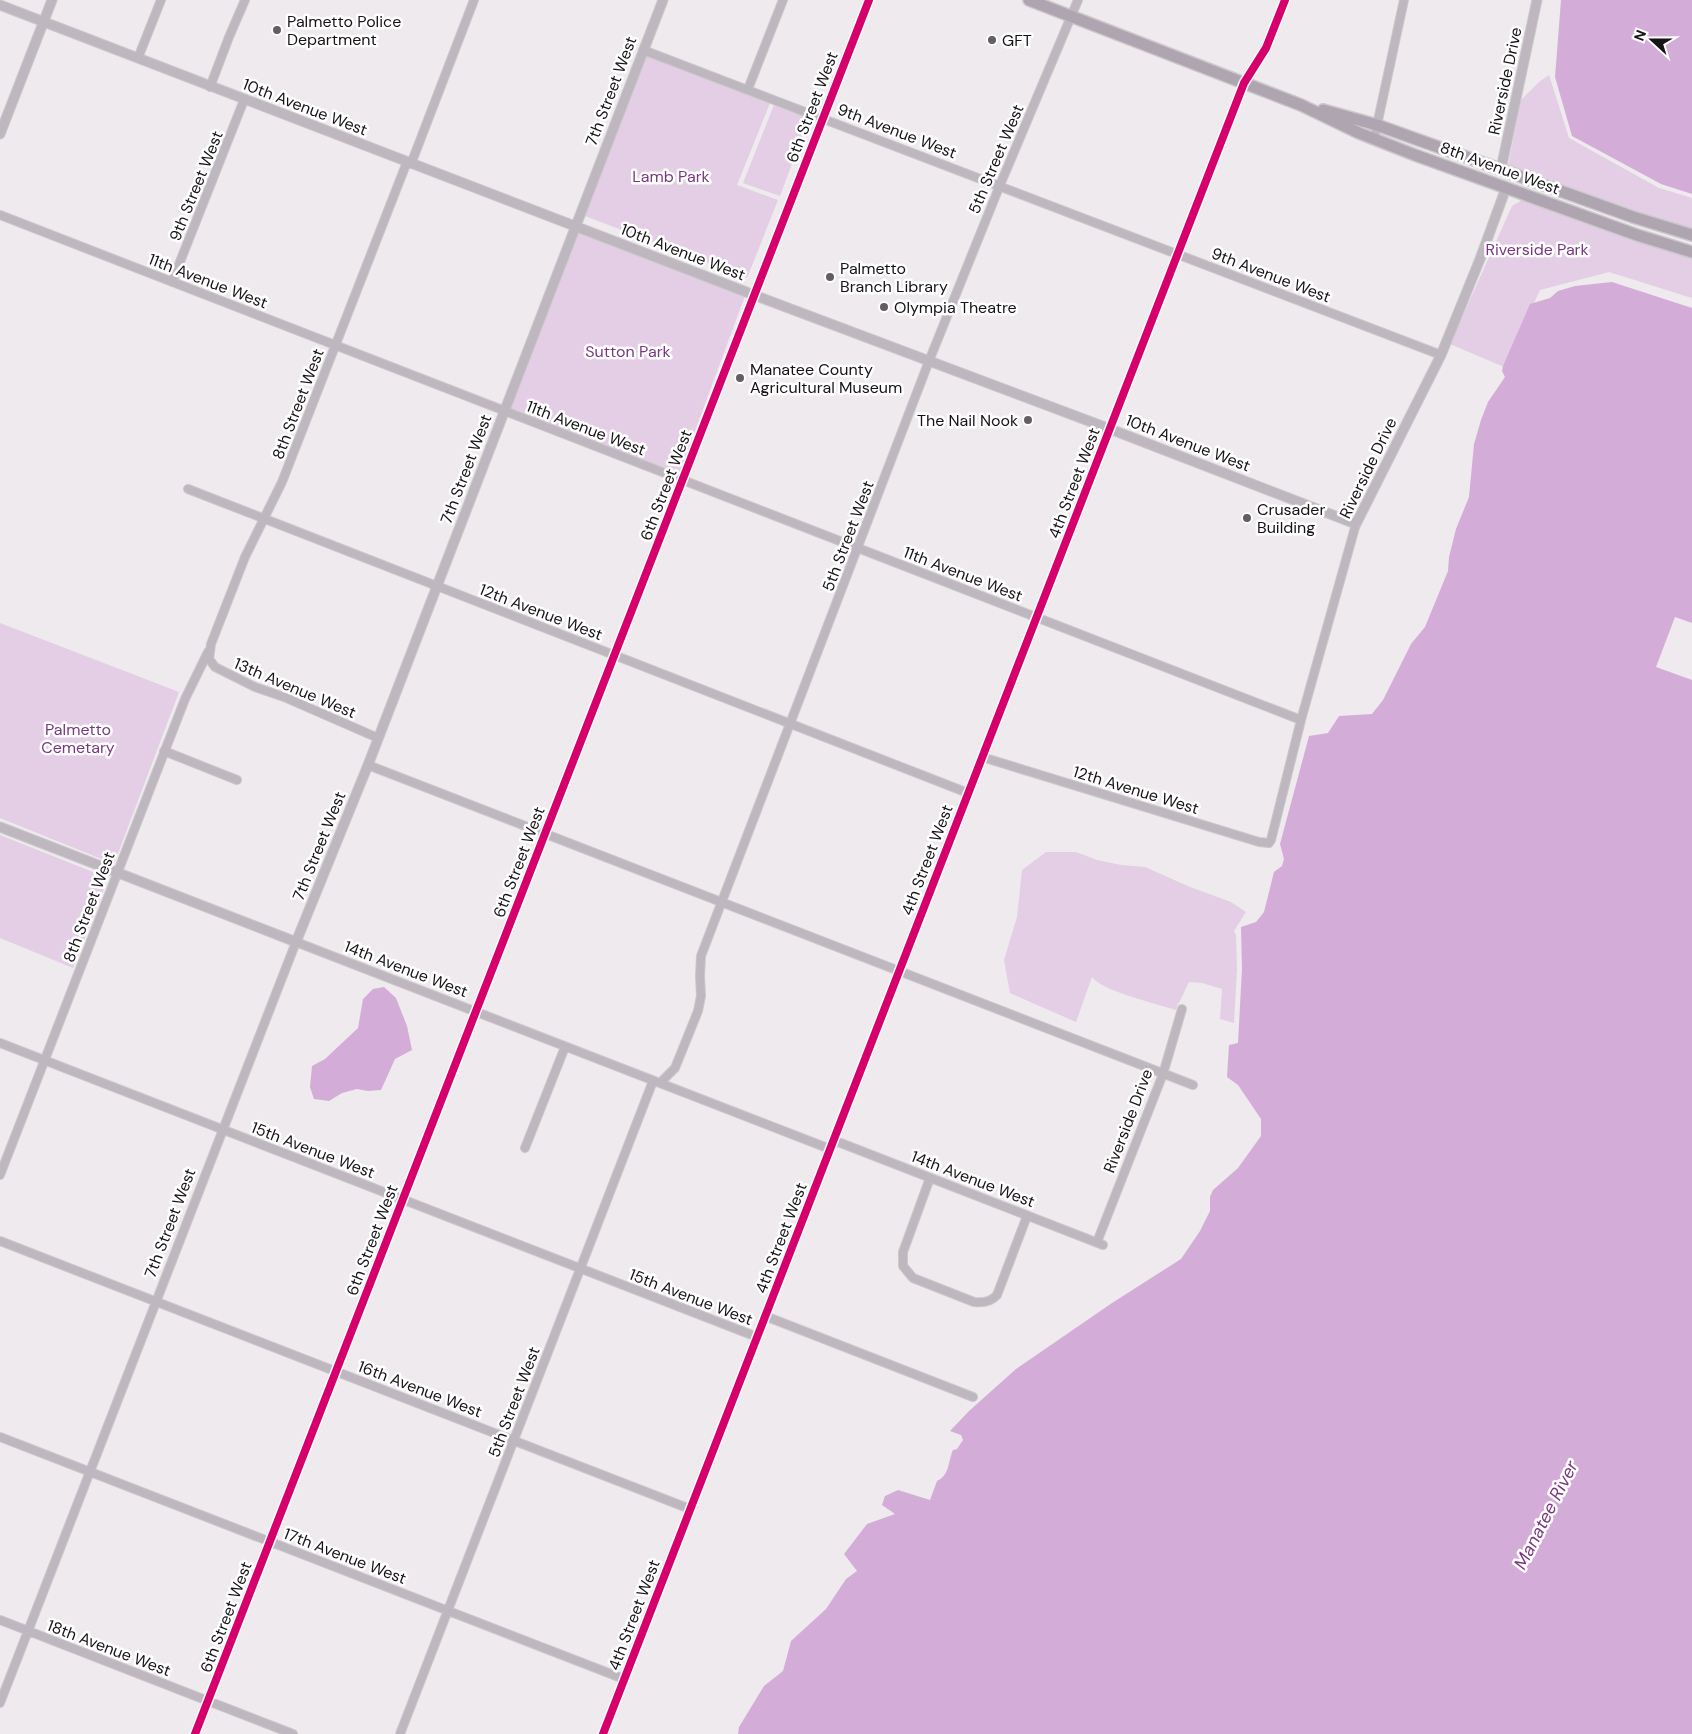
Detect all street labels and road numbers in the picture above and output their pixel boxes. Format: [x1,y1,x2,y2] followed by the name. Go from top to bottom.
[1483,25,1527,137] street label: Riverside Drive
[580,33,642,149] street label: 7th Street West
[781,49,843,165] street label: 6th Street West
[240,74,370,140] street label: 10th Avenue West
[834,99,960,163] street label: 9th Avenue West
[964,101,1028,217] street label: 5th Street West
[164,128,228,244] street label: 9th Street West
[1437,137,1563,199] street label: 8th Avenue West
[618,219,748,285] street label: 10th Avenue West
[1208,243,1334,307] street label: 9th Avenue West
[145,249,271,313] street label: 11th Avenue West
[267,346,329,462] street label: 8th Street West
[523,396,649,460] street label: 11th Avenue West
[1123,410,1253,476] street label: 10th Avenue West
[435,411,497,527] street label: 7th Street West
[1335,414,1401,522] street label: Riverside Drive
[1043,425,1105,541] street label: 4th Street West
[635,427,697,543] street label: 6th Street West
[817,478,879,594] street label: 5th Street West
[900,542,1026,606] street label: 11th Avenue West
[476,579,606,645] street label: 12th Avenue West
[231,653,359,723] street label: 13th Avenue West
[1071,761,1201,819] street label: 12th Avenue West
[288,788,350,904] street label: 7th Street West
[896,802,958,918] street label: 4th Street West
[488,804,550,920] street label: 6th Street West
[58,849,120,965] street label: 8th Street West
[341,936,471,1002] street label: 14th Avenue West
[1099,1066,1157,1176] street label: Riverside Drive
[248,1117,378,1183] street label: 15th Avenue West
[908,1146,1038,1212] street label: 14th Avenue West
[139,1165,201,1281] street label: 7th Street West
[750,1180,812,1296] street label: 4th Street West
[341,1182,403,1298] street label: 6th Street West
[626,1264,756,1330] street label: 15th Avenue West
[483,1344,545,1460] street label: 5th Street West
[355,1356,485,1422] street label: 16th Avenue West
[281,1523,409,1589] street label: 17th Avenue West
[603,1557,665,1673] street label: 4th Street West
[195,1559,257,1675] street label: 6th Street West
[44,1615,174,1681] street label: 18th Avenue West

